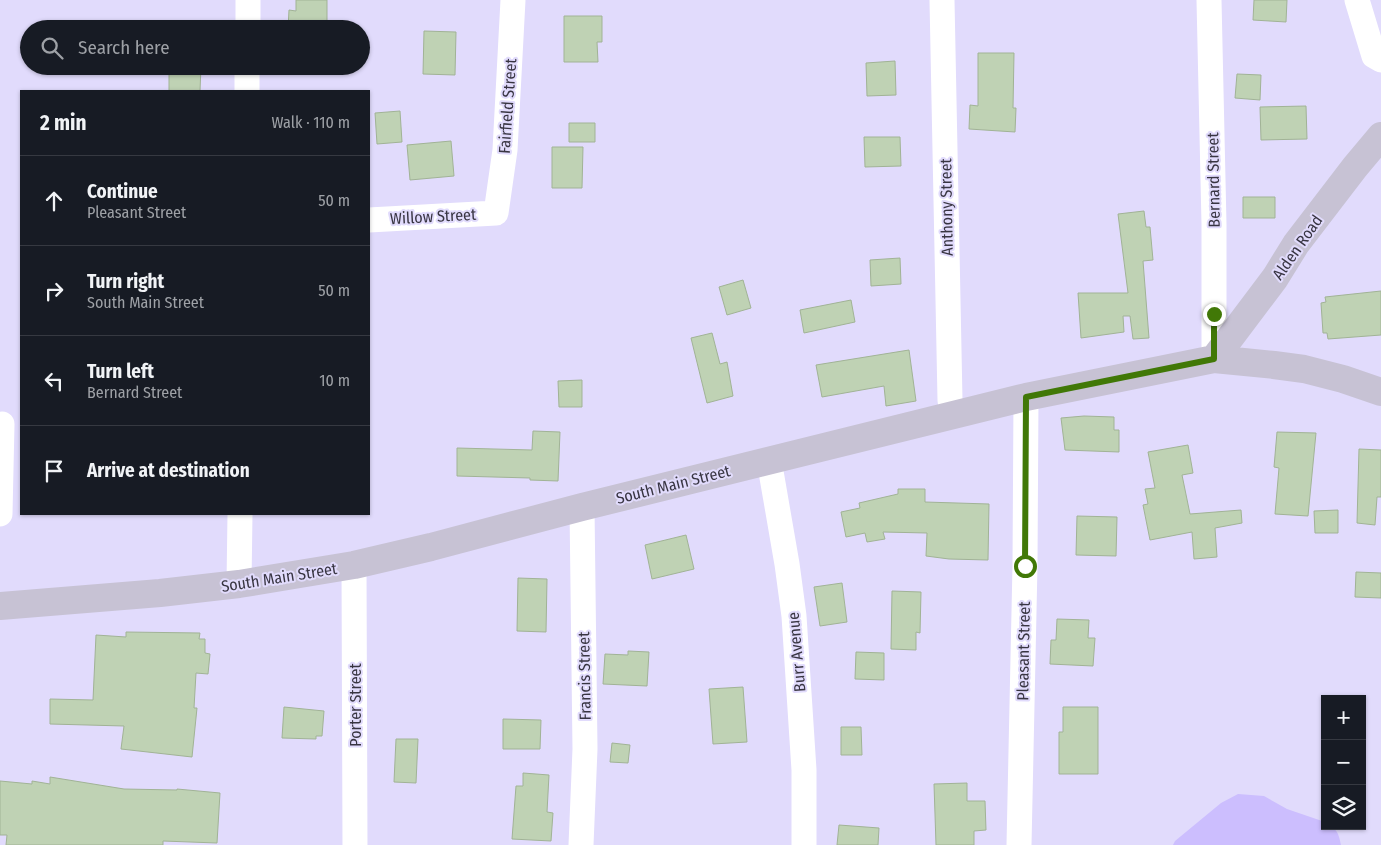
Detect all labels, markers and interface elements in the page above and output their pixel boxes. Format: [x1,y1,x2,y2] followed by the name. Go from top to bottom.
[20,20,370,75] search box
[38,34,66,62] icon: search
[78,36,170,59] text: Search here
[495,57,520,154] street label: Fairfield Street
[40,110,87,136] text: 2 min
[272,113,350,132] text: Walk · 110 m
[1203,131,1224,228] street label: Bernard Street
[936,157,957,256] street label: Anthony Street
[87,180,158,203] text: Continue
[40,187,68,215] icon: ahead
[318,191,350,210] text: 50 m
[87,203,186,222] text: Pleasant Street
[389,205,477,228] street label: Willow Street
[1268,211,1327,283] street label: Alden Road
[87,270,164,293] text: Turn right
[40,277,68,305] icon: right
[318,281,350,300] text: 50 m
[87,293,204,312] text: South Main Street
[1203,303,1226,326] route end
[87,360,154,383] text: Turn left
[40,367,68,395] icon: left
[319,371,350,390] text: 10 m
[87,383,182,402] text: Bernard Street
[40,457,68,485] icon: arrive
[87,459,250,482] text: Arrive at destination
[614,461,733,508] street label: South Main Street
[1014,555,1037,578] route start
[220,559,339,596] street label: South Main Street
[1013,601,1034,701] street label: Pleasant Street
[784,611,809,693] street label: Burr Avenue
[574,631,595,720] street label: Francis Street
[346,663,365,747] street label: Porter Street
[1321,695,1366,830] map controls
[1321,695,1366,740] button: +
[1321,740,1366,785] button: −
[1321,785,1366,830] button: layers

